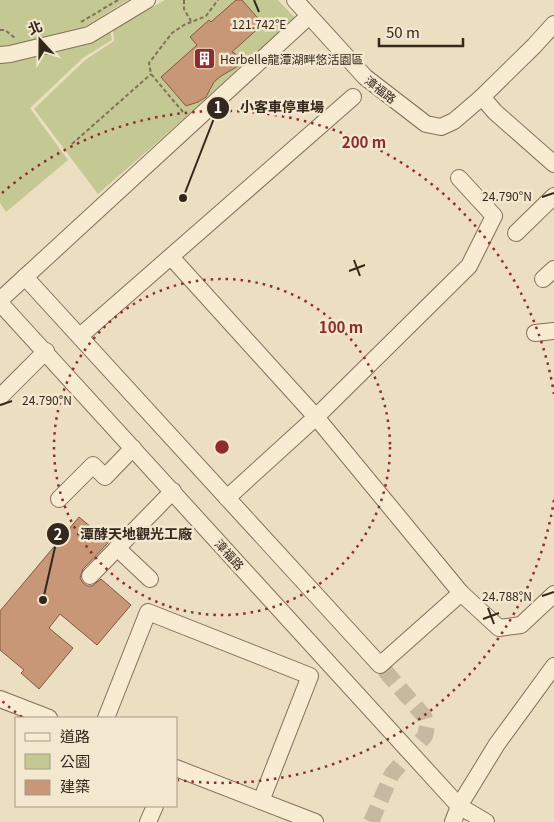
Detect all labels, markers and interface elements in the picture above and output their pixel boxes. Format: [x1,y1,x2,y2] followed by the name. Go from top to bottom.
[15,15,65,65] north arrow
[25,15,45,39] text: 北
[232,15,286,32] text: 121.742°E
[379,15,463,47] scale bar
[386,21,420,42] text: 50 m
[192,46,216,70] building icon: Herbelle龍潭湖畔悠活園區
[220,50,364,67] place label: Herbelle龍潭湖畔悠活園區
[362,71,400,107] street label: 漳福路
[205,93,334,122] callout: 小客車停車場
[214,96,222,117] text: 1
[240,96,324,116] text: 小客車停車場
[342,131,386,152] text: 200 m
[482,187,532,204] text: 24.790°N
[319,316,363,337] text: 100 m
[22,391,72,408] text: 24.790°N
[213,438,231,456] centre of rings
[45,520,202,549] callout: 潭酵天地觀光工廠
[54,523,63,544] text: 2
[80,523,192,543] text: 潭酵天地觀光工廠
[212,535,248,573] street label: 漳福路
[482,587,532,604] text: 24.788°N
[15,717,178,807] legend
[60,725,90,746] text: 道路
[60,750,90,771] text: 公園
[60,775,90,796] text: 建築

